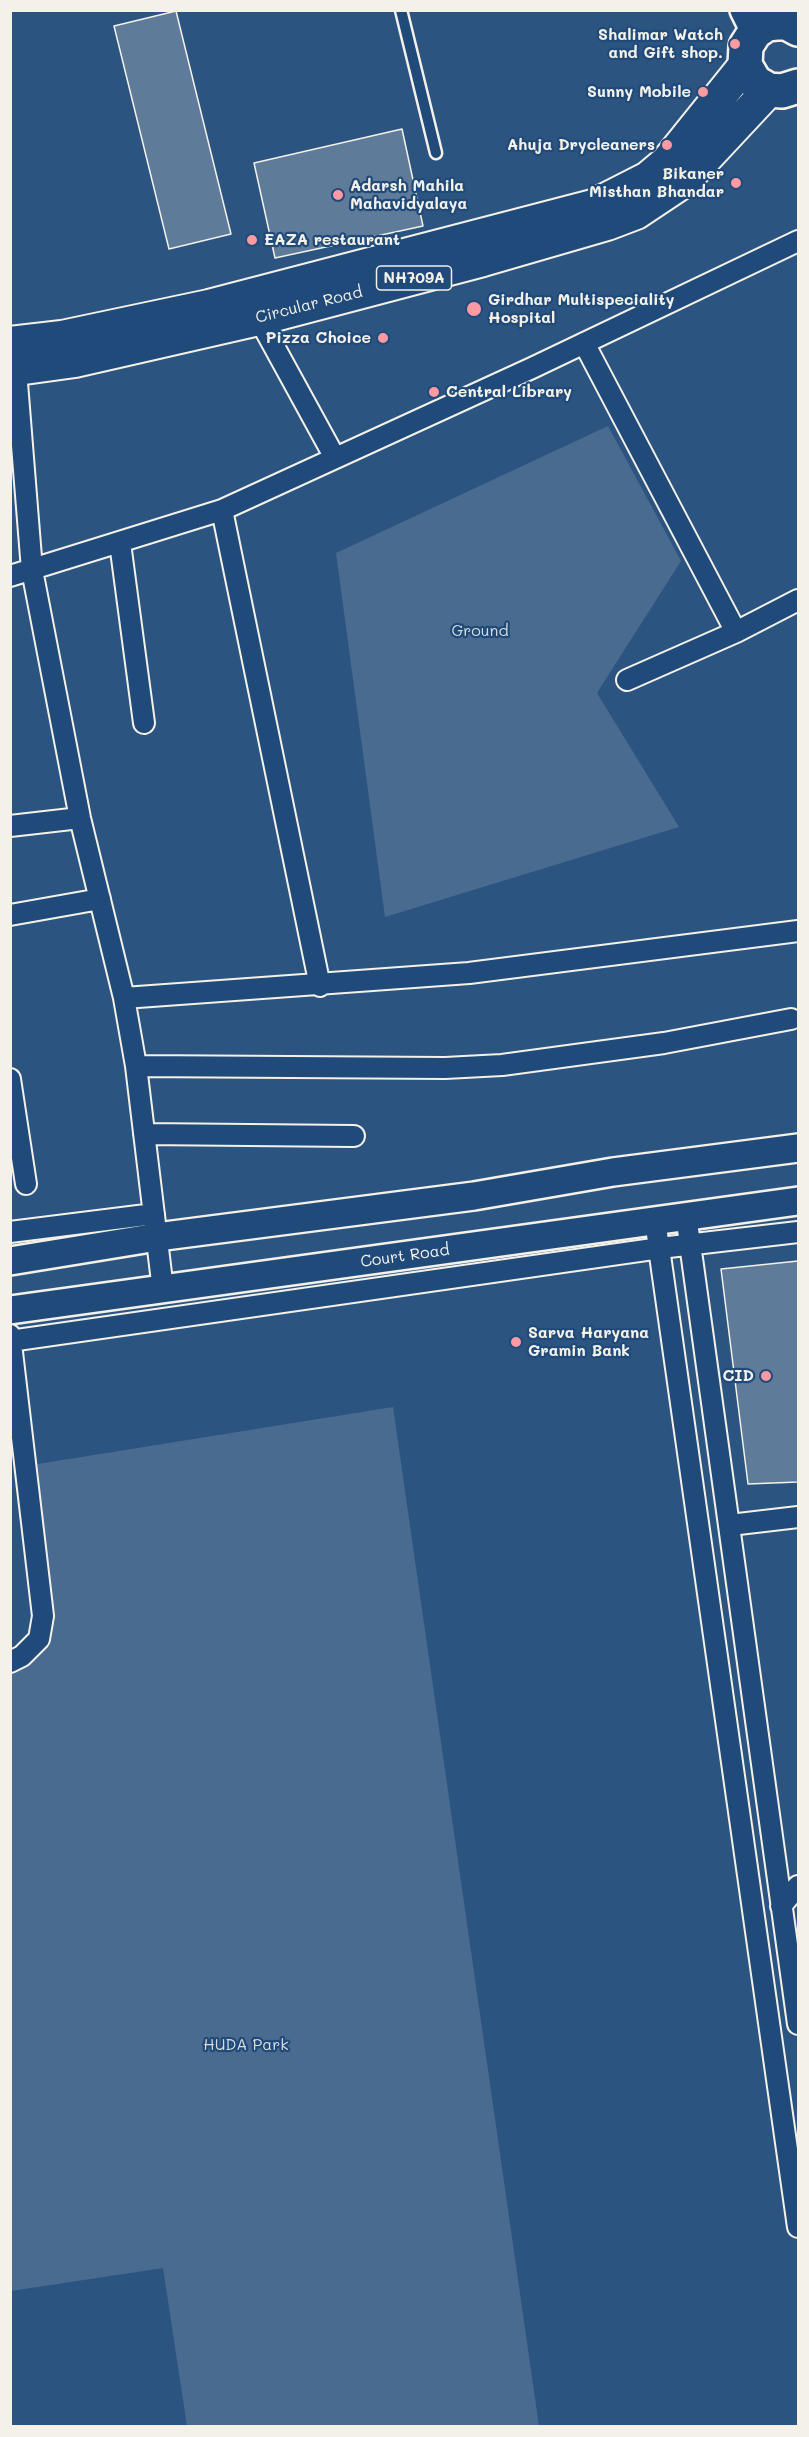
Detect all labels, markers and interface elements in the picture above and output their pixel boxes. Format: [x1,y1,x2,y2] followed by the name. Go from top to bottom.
[598,25,723,63] place label: Shalimar Watch and Gift shop.
[728,37,742,51] marker: Shalimar Watch and Gift shop.
[587,82,691,102] place label: Sunny Mobile
[696,85,710,99] marker: Sunny Mobile
[507,135,655,155] place label: Ahuja Drycleaners
[660,138,674,152] marker: Ahuja Drycleaners
[589,164,724,202] place label: Bikaner Misthan Bhandar
[350,176,467,214] place label: Adarsh Mahila Mahavidyalaya
[729,176,743,190] marker: Bikaner Misthan Bhandar
[331,188,345,202] marker: Adarsh Mahila Mahavidyalaya
[264,230,400,250] place label: EAZA restaurant
[245,233,259,247] marker: EAZA restaurant
[376,266,452,290] road number: NH709A
[254,282,364,328] street label: Circular Road
[488,290,674,328] place label: Girdhar Multispeciality Hospital
[465,300,483,318] marker: Girdhar Multispeciality Hospital
[266,328,371,348] place label: Pizza Choice
[376,331,390,345] marker: Pizza Choice
[446,382,572,402] place label: Central Library
[427,385,441,399] marker: Central Library
[451,621,509,641] park label: Ground
[359,1240,451,1272] street label: Court Road
[528,1323,649,1361] place label: Sarva Haryana Gramin Bank
[509,1335,523,1349] marker: Sarva Haryana Gramin Bank
[722,1366,754,1386] place label: CID
[759,1369,773,1383] marker: CID
[203,2035,289,2055] park label: HUDA Park

